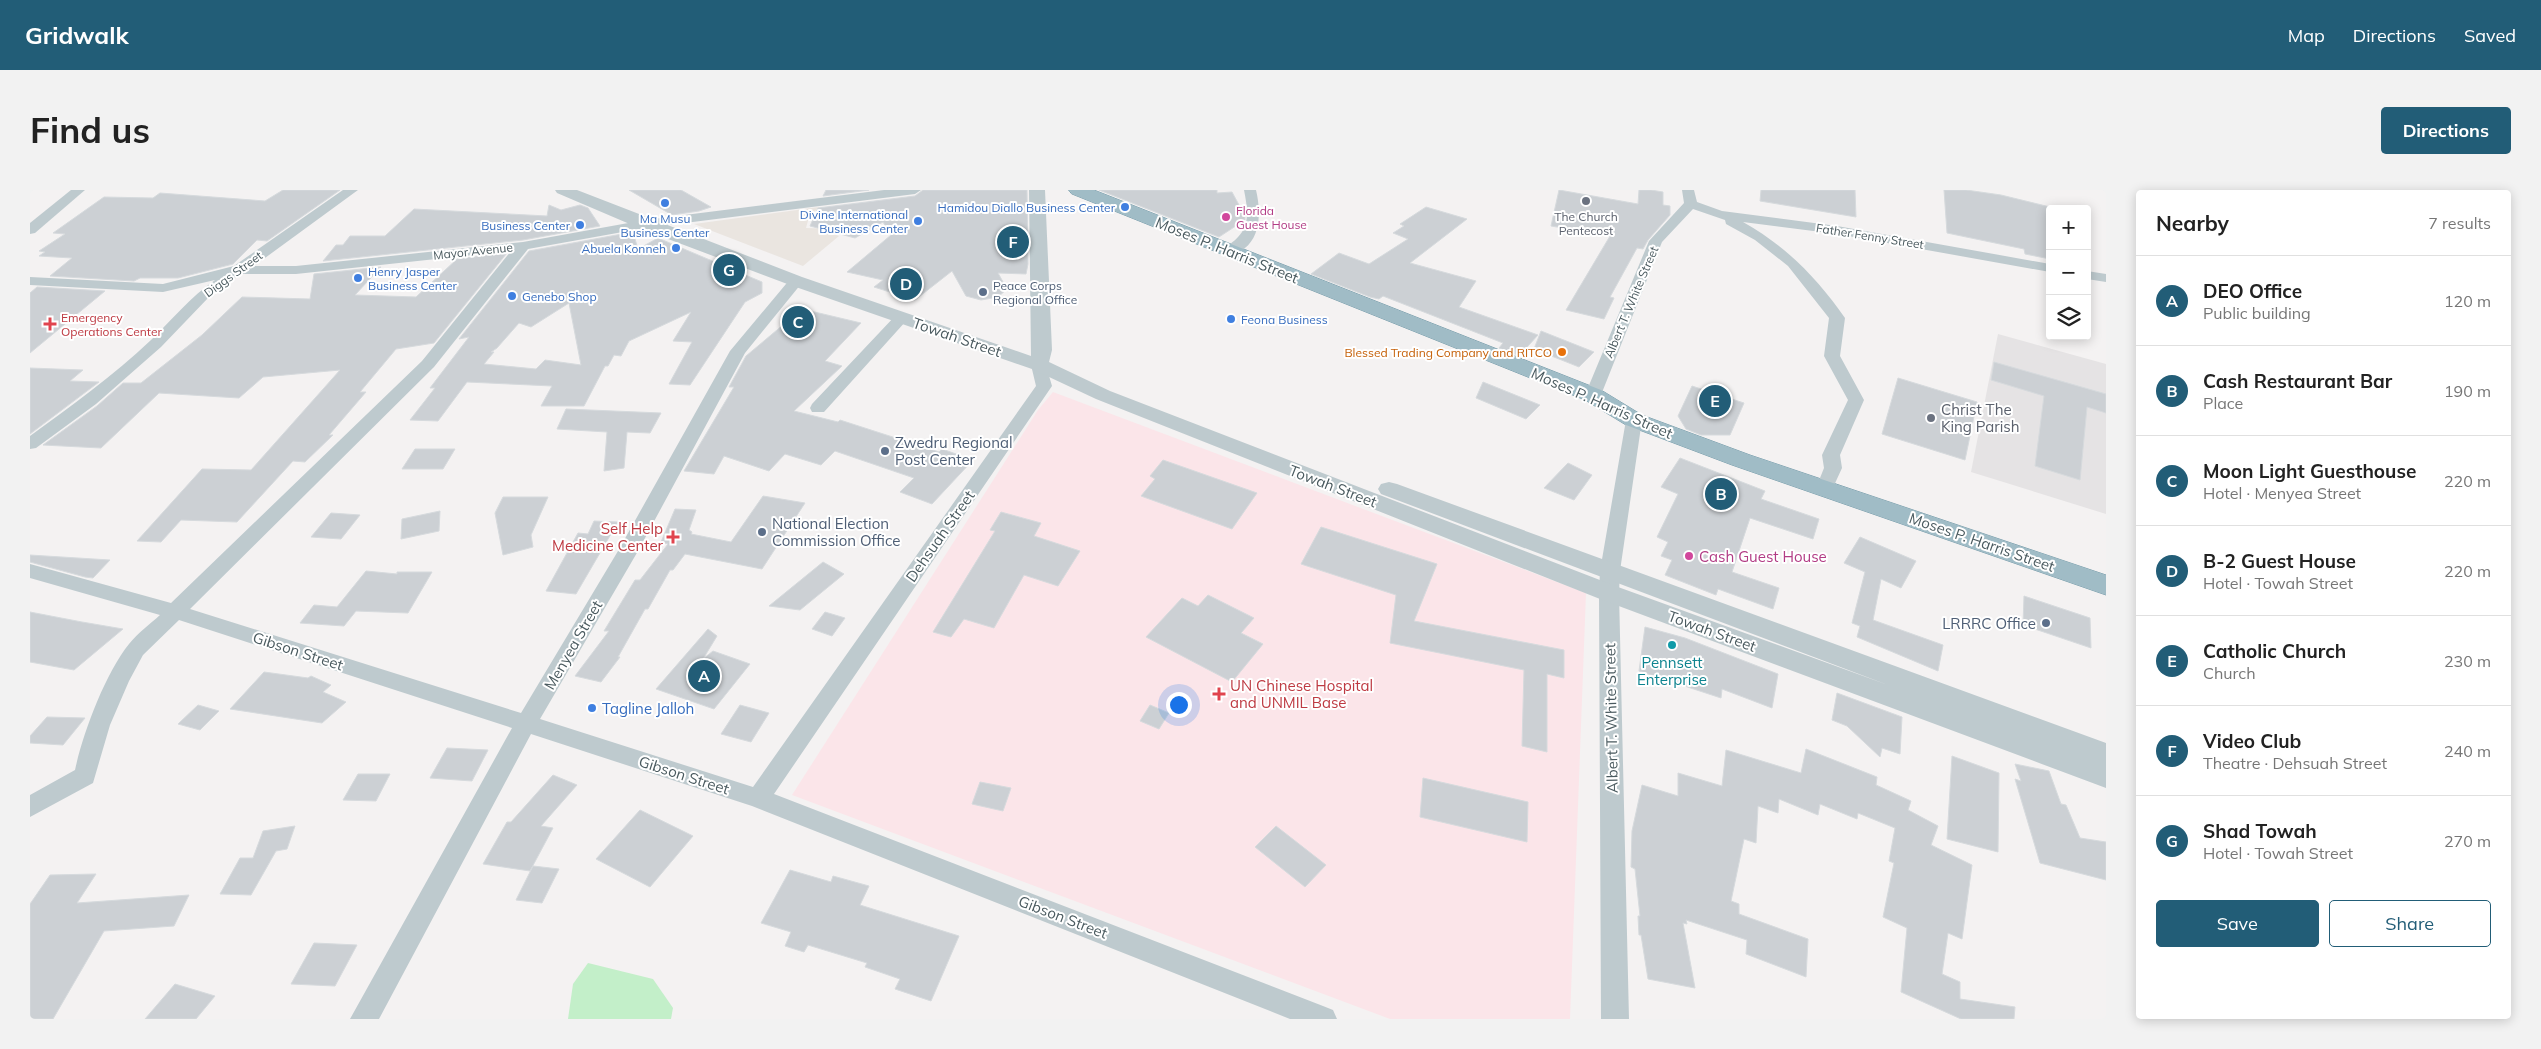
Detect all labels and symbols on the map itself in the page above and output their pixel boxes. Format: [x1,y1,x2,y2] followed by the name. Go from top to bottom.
[1580,195,1592,207] marker: The Church Pentecost
[659,197,671,209] marker: Ma Musu Business Center
[938,200,1116,215] place label: Hamidou Diallo Business Center
[1119,201,1131,213] marker: Hamidou Diallo Business Center
[1236,203,1307,232] place label: Florida Guest House
[800,207,909,236] place label: Divine International Business Center
[1554,209,1618,238] place label: The Church Pentecost
[621,211,710,240] place label: Ma Musu Business Center
[1220,211,1232,223] marker: Florida Guest House
[1153,213,1301,287] street label: Moses P. Harris Street
[912,215,924,227] marker: Divine International Business Center
[481,218,571,233] place label: Business Center
[574,219,586,231] marker: Business Center
[1815,220,1925,252] street label: Father Fenny Street
[997,223,1029,261] pin: F
[433,239,513,263] street label: Mayor Avenue
[581,241,666,256] place label: Abuela Konneh
[670,242,682,254] marker: Abuela Konneh
[1601,244,1661,360] street label: Albert T. White Street
[201,248,265,300] street label: Diggs Street
[713,251,745,289] pin: G
[368,264,458,293] place label: Henry Jasper Business Center
[890,265,922,303] pin: D
[352,272,364,284] marker: Henry Jasper Business Center
[993,278,1077,307] place label: Peace Corps Regional Office
[977,286,989,298] marker: Peace Corps Regional Office
[522,289,597,304] place label: Genebo Shop
[506,290,518,302] marker: Genebo Shop
[782,303,814,341] pin: C
[61,310,163,339] place label: Emergency Operations Center
[1241,312,1328,327] place label: Feona Business
[910,313,1004,361] street label: Towah Street
[1225,313,1237,325] marker: Feona Business
[43,317,57,331] marker: Emergency Operations Center
[1344,345,1552,360] place label: Blessed Trading Company and RITCO
[1556,346,1568,358] marker: Blessed Trading Company and RITCO
[1528,363,1676,443] street label: Moses P. Harris Street
[1699,382,1731,420] pin: E
[1941,400,2019,436] place label: Christ The King Parish
[1925,412,1937,424] marker: Christ The King Parish
[895,433,1013,469] place label: Zwedru Regional Post Center
[879,445,891,457] marker: Zwedru Regional Post Center
[1286,461,1380,511] street label: Towah Street
[1705,475,1737,513] pin: B
[901,487,979,585] street label: Dehsuah Street
[1907,508,2057,576] street label: Moses P. Harris Street
[772,514,900,550] place label: National Election Commission Office
[552,519,664,555] place label: Self Help Medicine Center
[756,526,768,538] marker: National Election Commission Office
[667,531,679,543] marker: Self Help Medicine Center
[1699,547,1827,566] place label: Cash Guest House
[1683,550,1695,562] marker: Cash Guest House
[540,597,606,693] street label: Menyea Street
[1665,606,1759,656] street label: Towah Street
[1942,614,2036,633] place label: LRRRC Office
[2040,617,2052,629] marker: LRRRC Office
[250,627,346,675] street label: Gibson Street
[1666,639,1678,651] marker: Pennsett Enterprise
[1600,643,1622,793] street label: Albert T. White Street
[1637,653,1707,689] place label: Pennsett Enterprise
[688,657,720,695] pin: A
[1230,676,1373,712] place label: UN Chinese Hospital and UNMIL Base
[1212,687,1226,701] marker: UN Chinese Hospital and UNMIL Base
[1166,692,1192,718] your location
[602,699,694,718] place label: Tagline Jalloh
[586,702,598,714] marker: Tagline Jalloh
[636,751,732,799] street label: Gibson Street
[1016,891,1110,943] street label: Gibson Street

